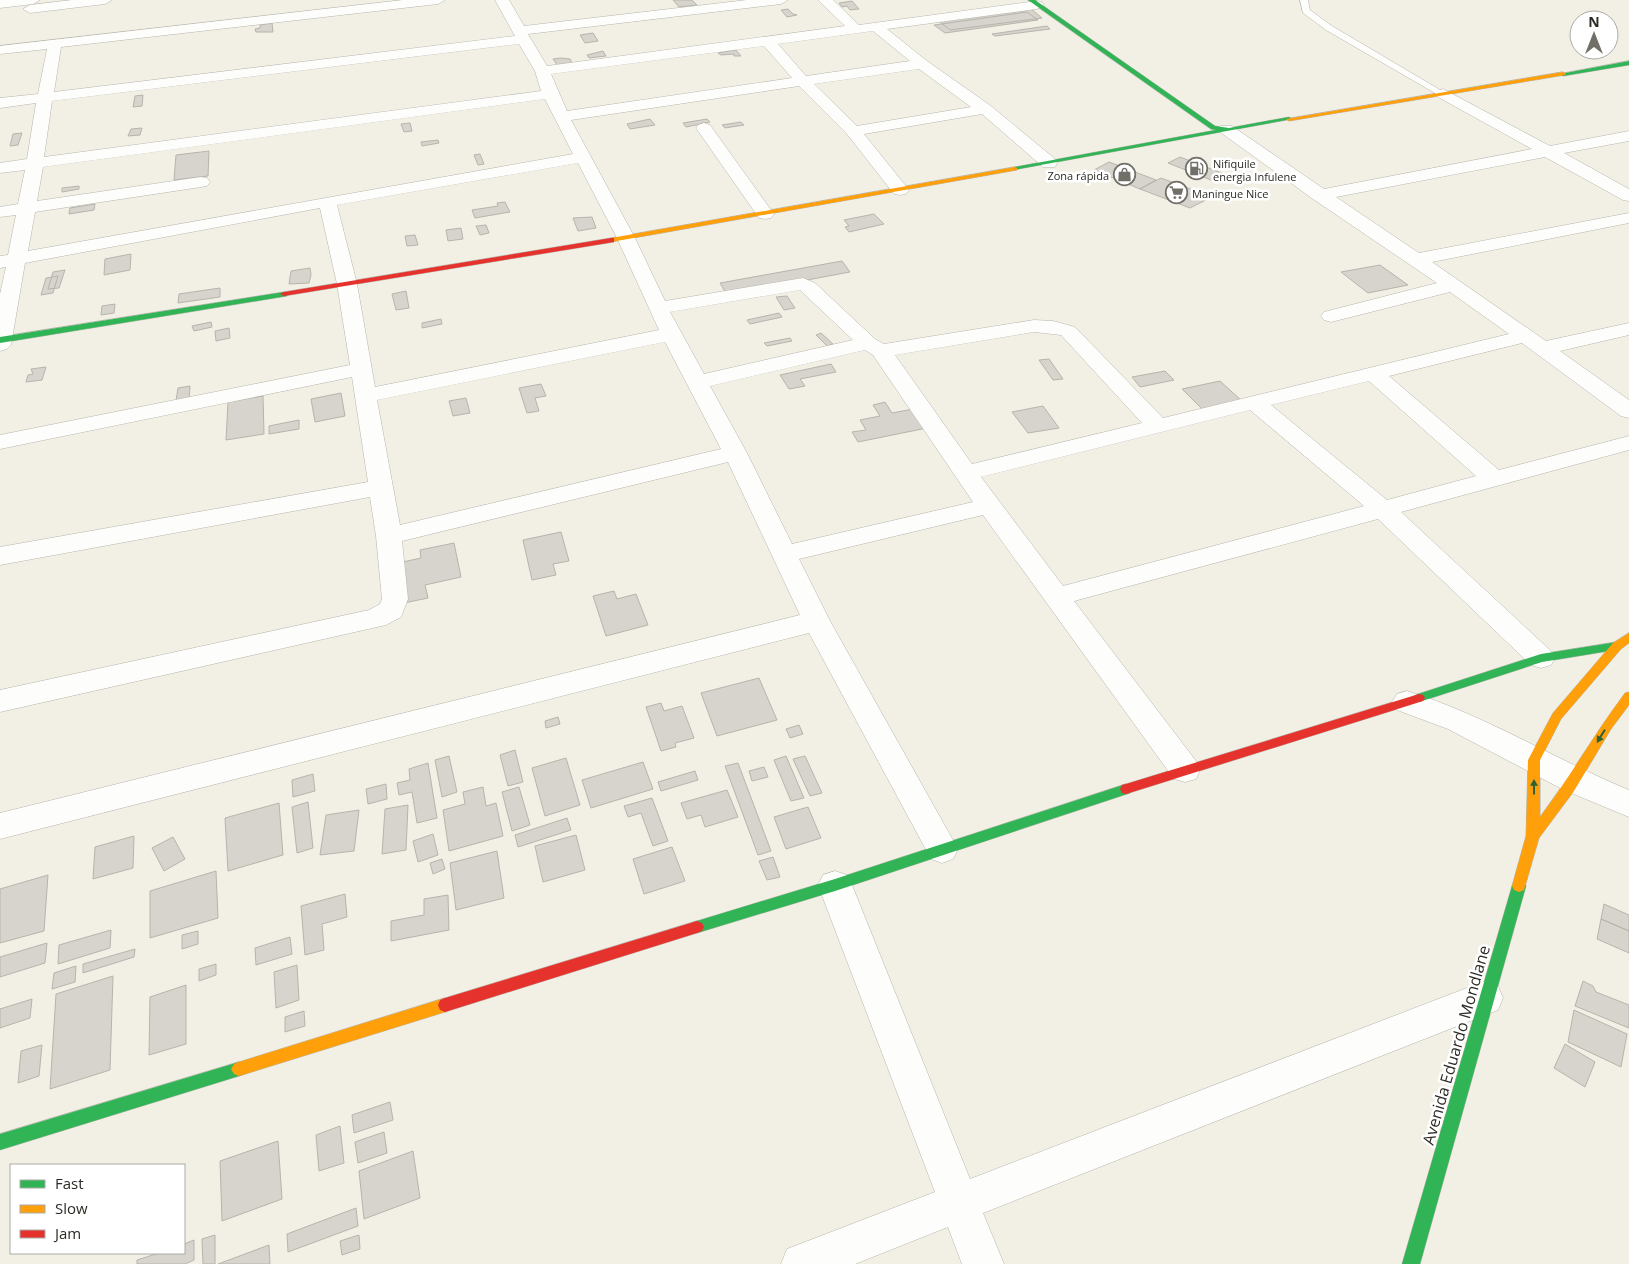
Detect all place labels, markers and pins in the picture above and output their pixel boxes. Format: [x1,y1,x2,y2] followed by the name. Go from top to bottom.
[1213,156,1296,184] place label: Nifiquile energia Infulene
[1185,157,1209,181] fuel station icon: Nifiquile energia Infulene
[1113,163,1137,187] shop icon: Zona rápida
[1047,168,1109,183] place label: Zona rápida
[1164,181,1188,205] supermarket icon: Maningue Nice
[1192,186,1269,201] place label: Maningue Nice

